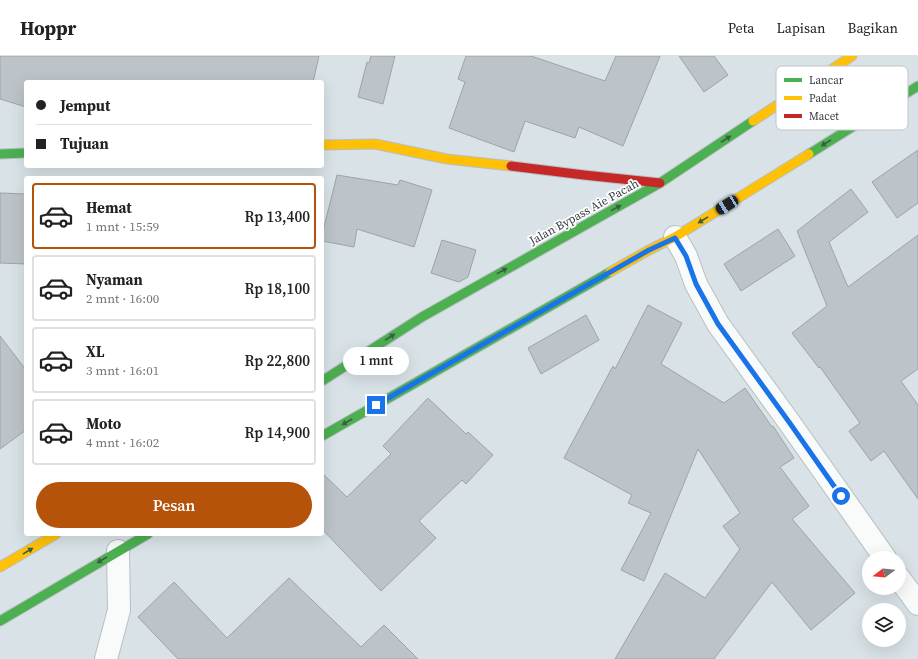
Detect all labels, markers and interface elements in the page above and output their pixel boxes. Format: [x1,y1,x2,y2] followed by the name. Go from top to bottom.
[20,15,76,41] text: Hoppr
[728,18,754,38] text: Peta
[776,18,826,38] text: Lapisan
[848,18,898,38] text: Bagikan
[776,66,908,130] legend
[809,73,844,88] text: Lancar
[809,91,837,106] text: Padat
[60,95,110,116] text: Jemput
[809,109,839,124] text: Macet
[60,133,109,154] text: Tujuan
[721,135,731,143] one-way arrow
[820,140,831,147] one-way arrow
[526,175,641,249] street label: Jalan Bypass Aie Pacah
[714,194,740,216] car
[86,197,132,218] text: Hemat
[38,198,74,234] icon: car
[610,204,621,211] one-way arrow
[244,206,310,227] text: Rp 13,400
[697,216,709,223] one-way arrow
[86,218,159,235] text: 1 mnt · 15:59
[496,268,508,275] one-way arrow
[86,269,143,290] text: Nyaman
[38,270,74,306] icon: car
[244,278,310,299] text: Rp 18,100
[86,290,159,307] text: 2 mnt · 16:00
[385,333,395,341] one-way arrow
[86,341,105,362] text: XL
[38,342,74,378] icon: car
[343,347,409,375] callout: 1 mnt
[244,350,310,371] text: Rp 22,800
[359,352,393,369] text: 1 mnt
[86,362,159,379] text: 3 mnt · 16:01
[367,396,385,414] route end
[86,413,121,434] text: Moto
[38,414,74,450] icon: car
[341,418,353,425] one-way arrow
[244,422,310,443] text: Rp 14,900
[86,434,159,451] text: 4 mnt · 16:02
[36,482,312,528] button: Pesan
[832,487,850,505] route start
[22,547,34,554] one-way arrow
[862,551,906,595] north arrow
[862,551,906,647] map controls
[96,557,108,564] one-way arrow
[862,603,906,647] button: layers

